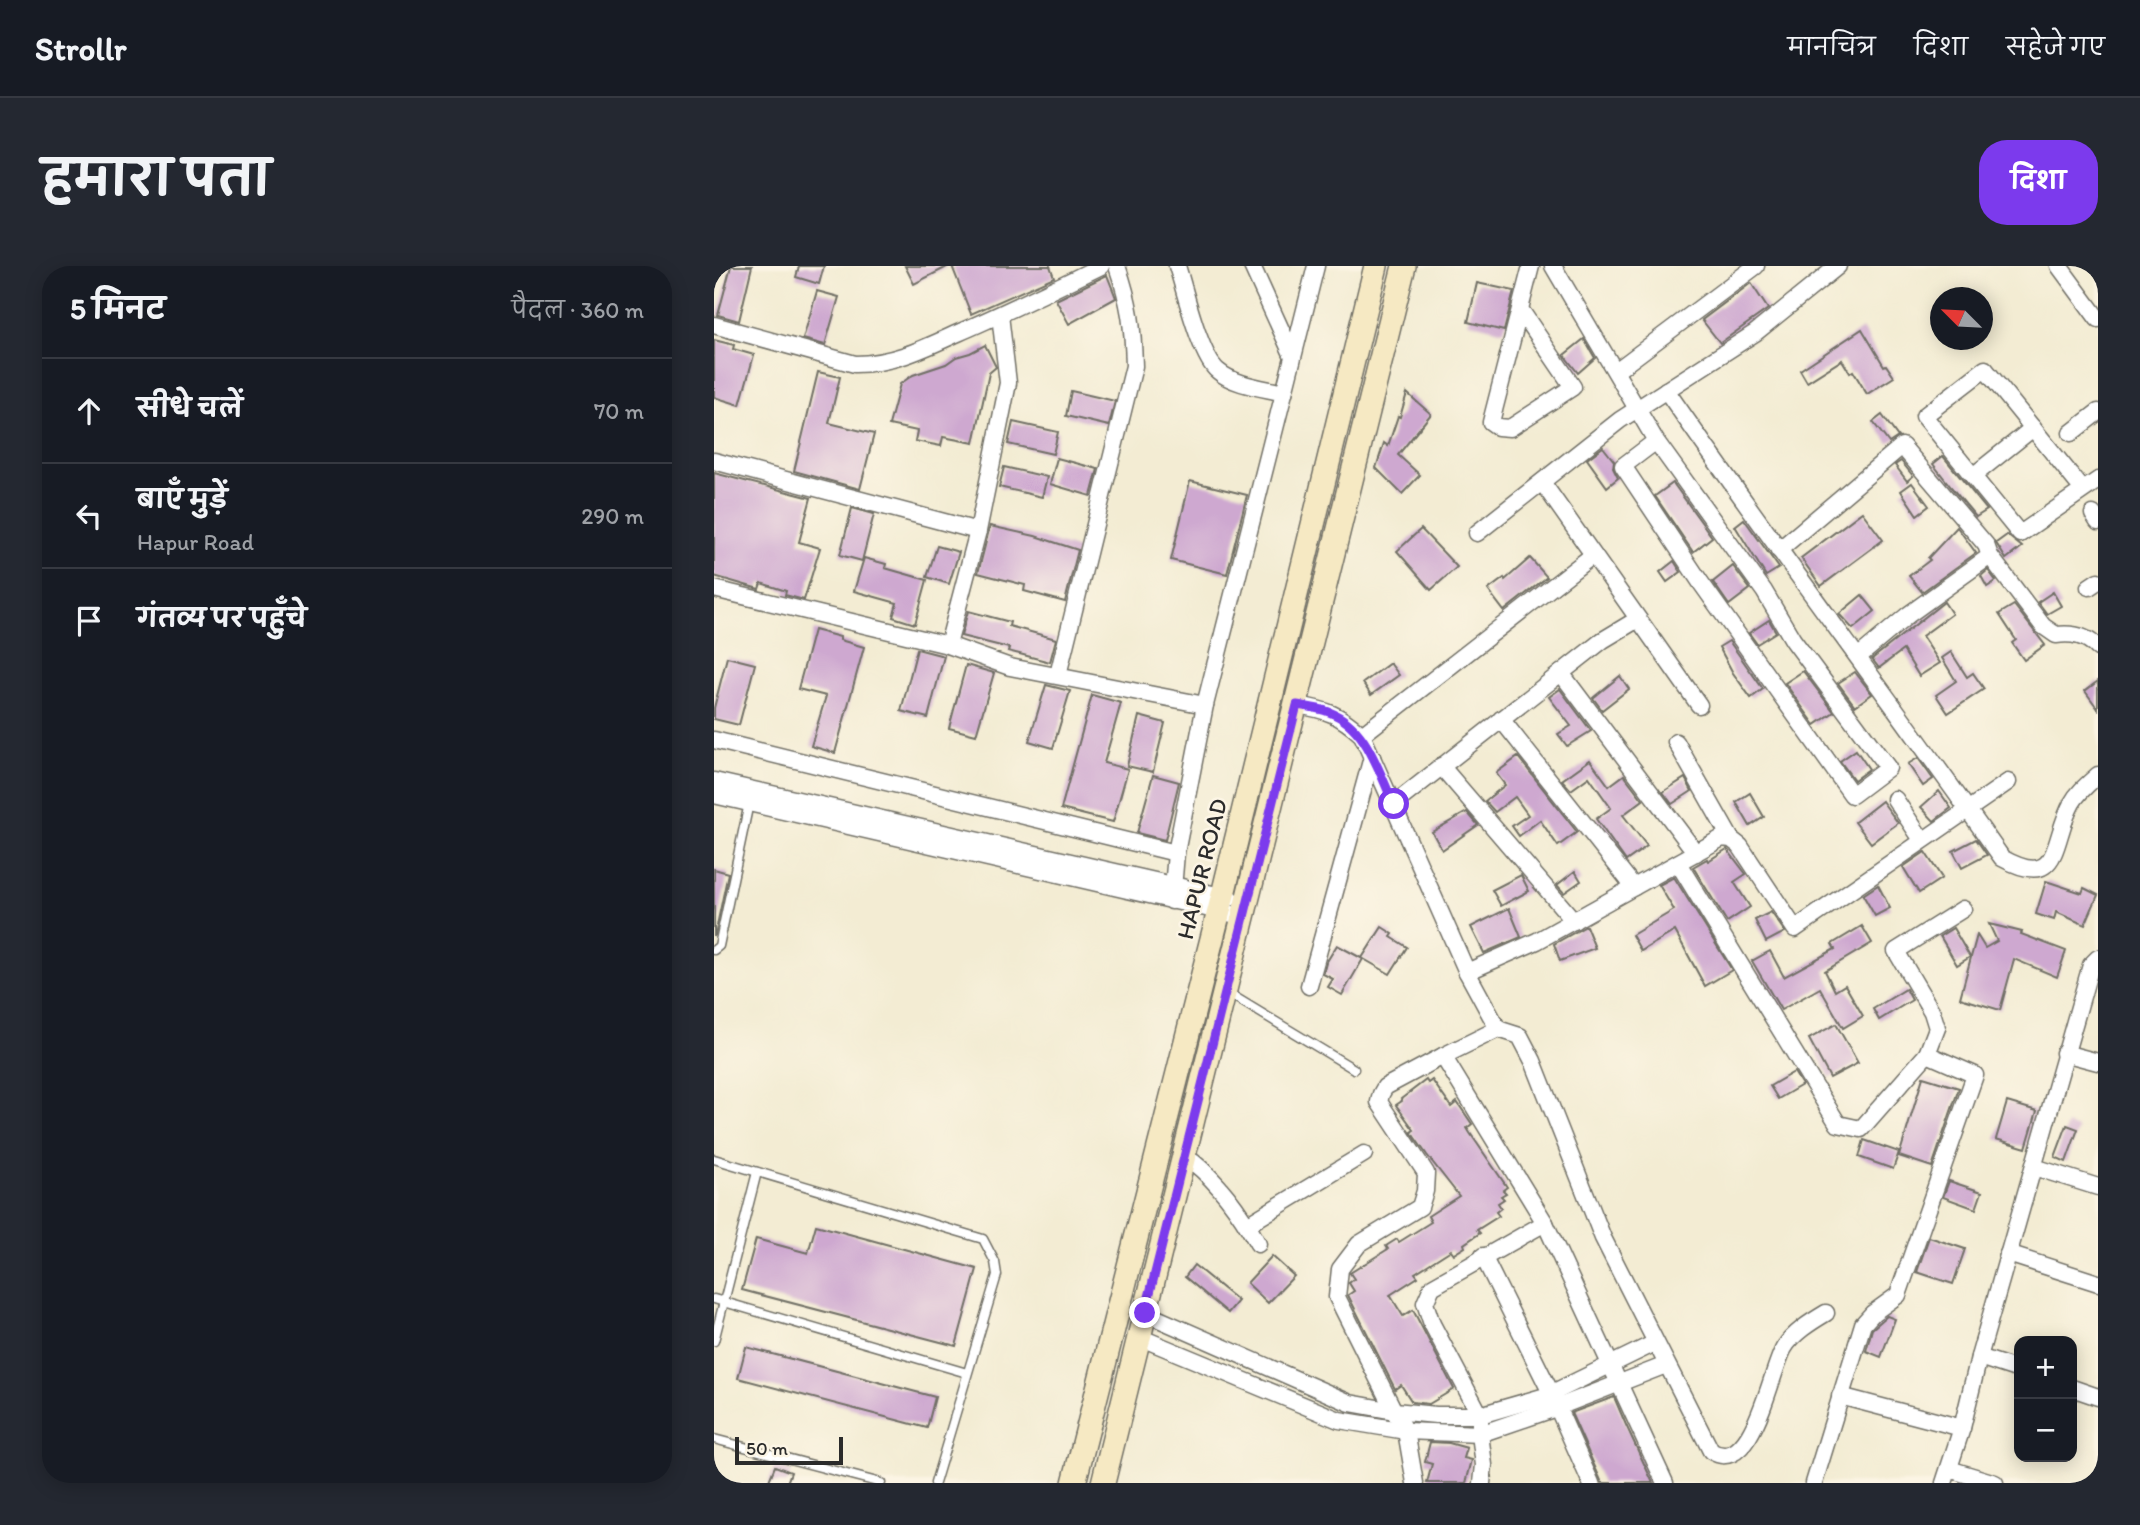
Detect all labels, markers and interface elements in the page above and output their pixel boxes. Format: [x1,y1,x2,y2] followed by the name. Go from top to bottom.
[35,29,126,68] text: Strollr
[1788,32,1876,61] text: मानचित्र
[1914,32,1968,61] text: दिशा
[2006,32,2105,61] text: सहेजे गए
[1979,140,2098,225] button: दिशा
[42,148,271,207] text: हमारा पता
[1930,287,1993,350] north arrow
[70,290,165,327] text: 5 मिनट
[512,296,644,324] text: पैदल · 360 m
[70,392,108,430] icon: ahead
[137,392,243,424] text: सीधे चलें
[594,397,644,425] text: 70 m
[137,483,227,515] text: बाएँ मुड़ें
[70,497,108,535] icon: left
[581,502,644,530] text: 290 m
[137,528,254,556] text: Hapur Road
[70,602,108,640] icon: arrive
[137,602,307,634] text: गंतव्य पर पहुँचे
[1378,788,1409,819] route start
[1170,795,1233,942] street label: HAPUR ROAD
[1129,1297,1160,1328] route end
[2014,1336,2077,1462] map controls
[2014,1336,2077,1399] button: +
[2014,1399,2077,1462] button: −
[735,1434,844,1466] scale bar
[746,1437,788,1460] text: 50 m

